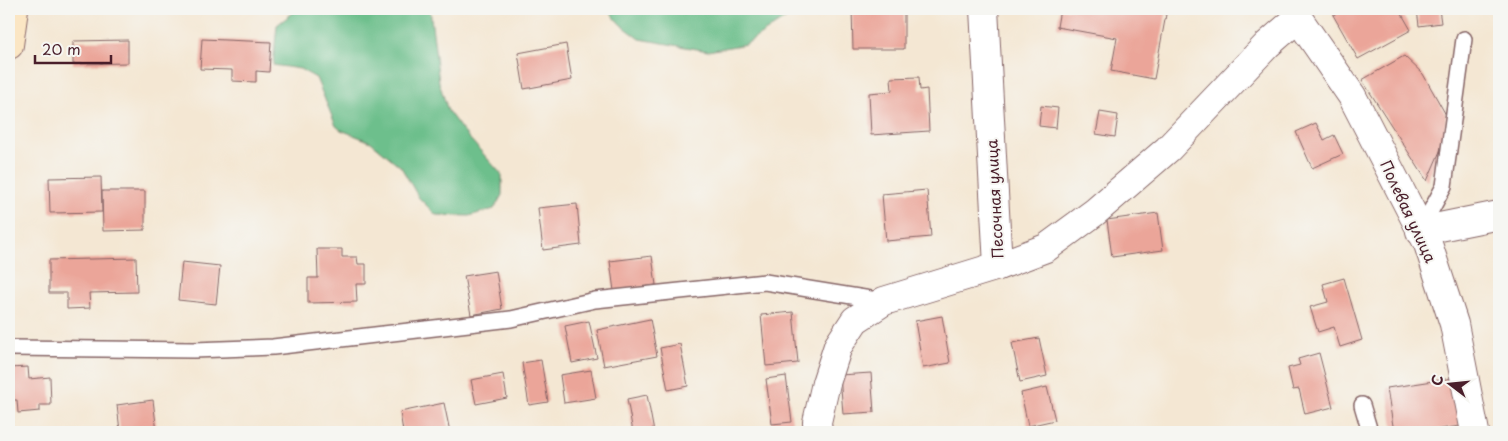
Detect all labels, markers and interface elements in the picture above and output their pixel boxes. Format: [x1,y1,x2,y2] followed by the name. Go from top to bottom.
[35,32,111,64] scale bar
[42,37,81,60] text: 20 m
[979,138,1009,259] street label: Песочная улица
[1375,156,1443,267] street label: Полевая улица
[1426,358,1476,408] north arrow
[1425,372,1449,388] text: С

